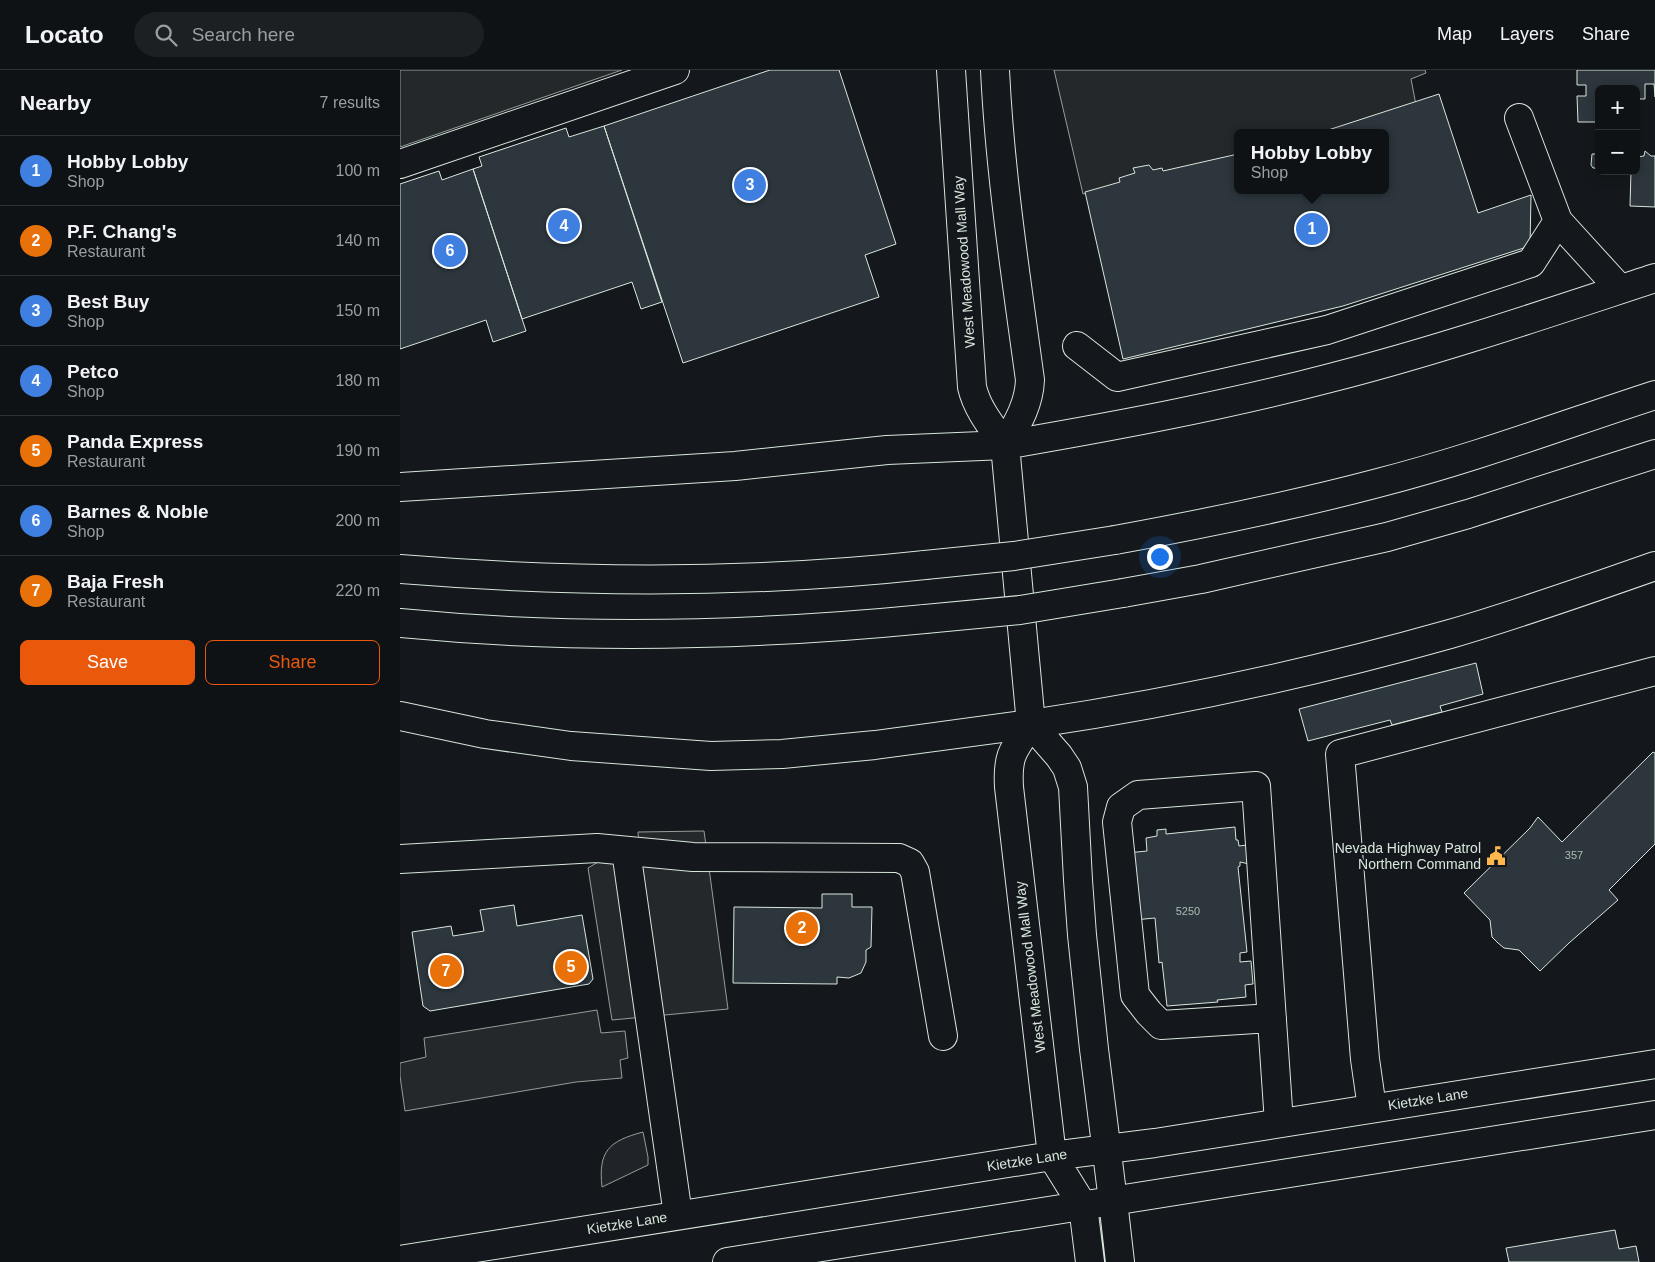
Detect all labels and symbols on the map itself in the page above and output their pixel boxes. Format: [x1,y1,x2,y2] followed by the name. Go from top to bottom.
[734,166,766,204] pin: 3
[950,175,978,349] street label: West Meadowood Mall Way
[548,207,580,245] pin: 4
[1296,210,1328,248] pin: 1
[434,232,466,270] pin: 6
[1147,544,1173,570] your location
[1335,840,1481,872] place label: Nevada Highway Patrol Northern Command
[1485,845,1507,867] public building icon: Nevada Highway Patrol Northern Command
[1565,849,1583,861] house number: 357
[1012,880,1048,1054] street label: West Meadowood Mall Way
[1176,905,1200,917] house number: 5250
[786,909,818,947] pin: 2
[555,948,587,986] pin: 5
[430,952,462,990] pin: 7
[1387,1085,1469,1113] street label: Kietzke Lane
[986,1146,1068,1174] street label: Kietzke Lane
[586,1209,668,1237] street label: Kietzke Lane

